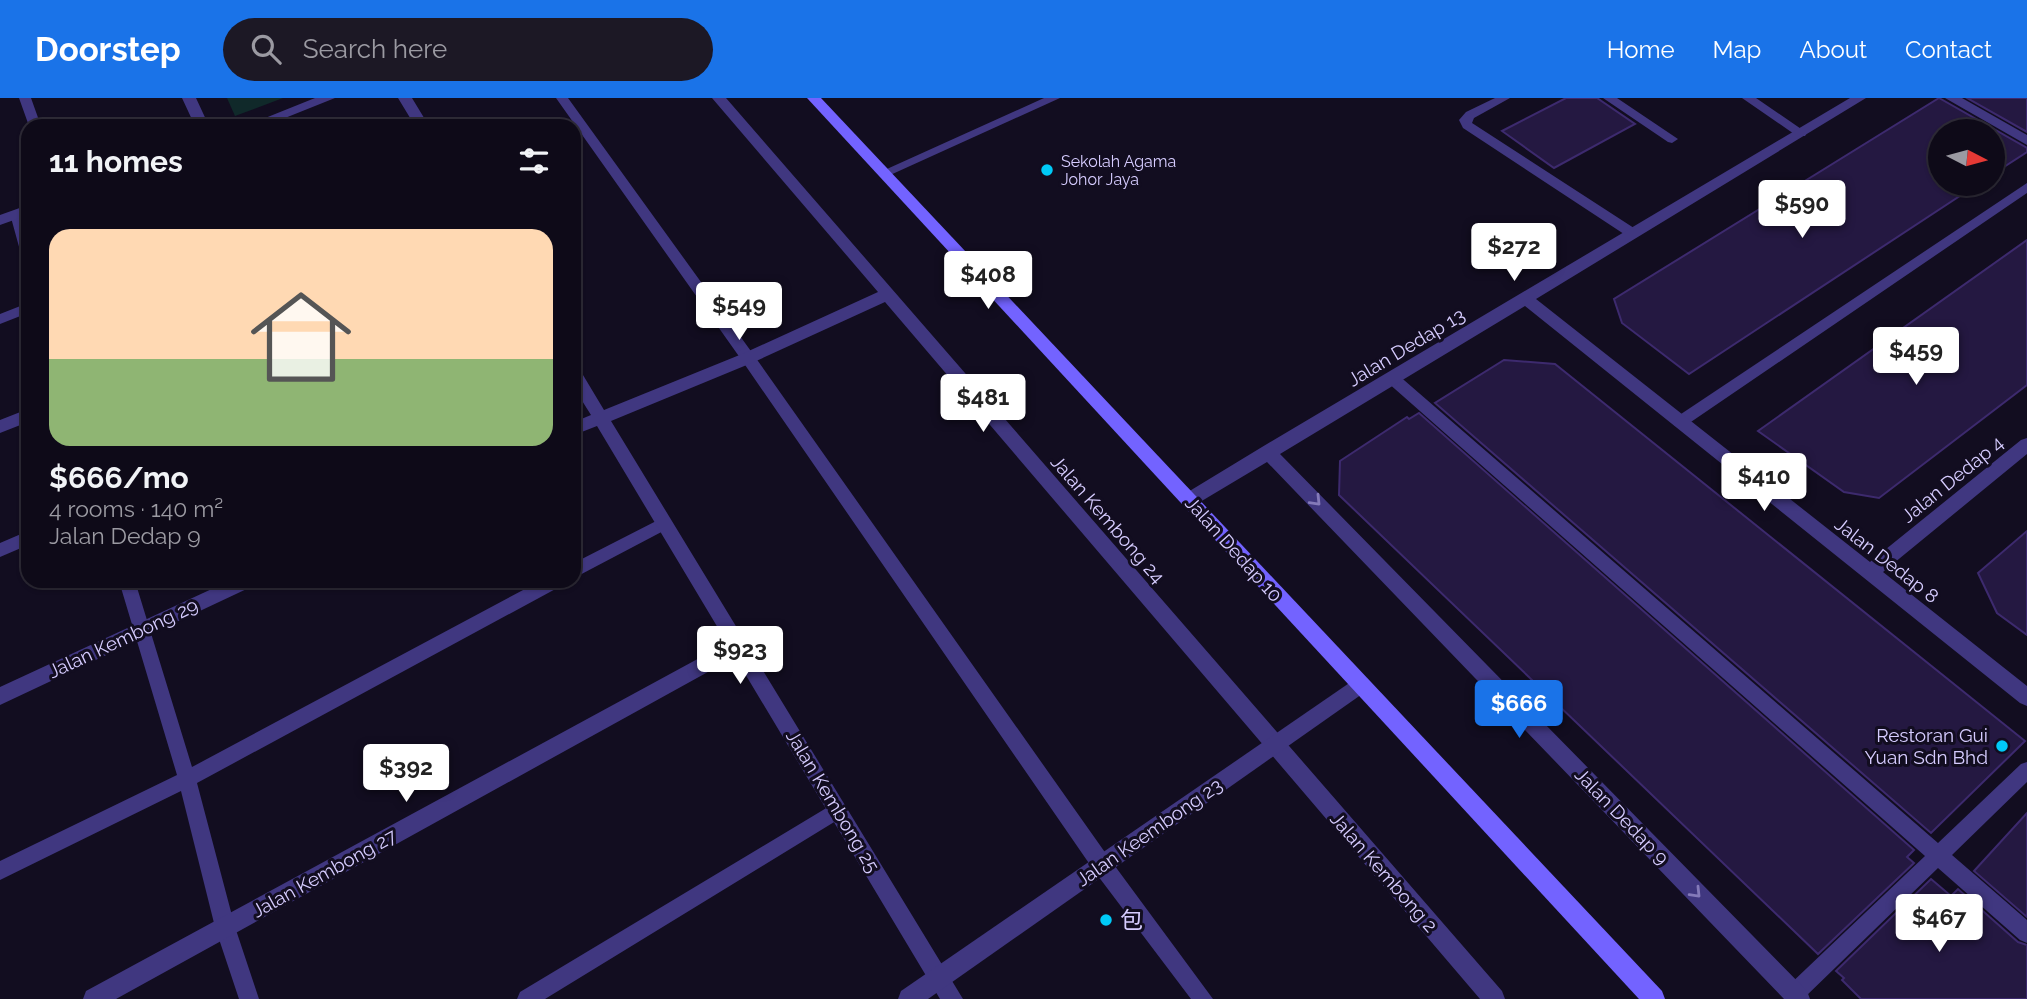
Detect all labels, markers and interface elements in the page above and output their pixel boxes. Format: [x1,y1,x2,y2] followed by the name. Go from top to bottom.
[223,18,713,81] search box
[35,30,181,69] text: Doorstep
[247,30,285,68] icon: search
[303,34,447,64] text: Search here
[1607,35,1675,64] text: Home
[1713,35,1761,64] text: Map
[1799,35,1867,64] text: About
[1905,35,1992,64] text: Contact
[1928,119,2006,196] north arrow
[1928,119,2005,196] map controls
[515,142,553,180] icon: filters
[49,144,183,179] text: 11 homes
[1061,152,1176,189] place label: Sekolah Agama Johor Jaya
[1039,162,1055,178] marker: Sekolah Agama Johor Jaya
[1761,180,1843,240] pin: $590
[1775,189,1830,216] text: $590
[1473,223,1555,283] pin: $272
[1487,232,1541,259] text: $272
[947,252,1029,311] pin: $408
[960,260,1016,287] text: $408
[238,274,364,400] icon: home
[698,282,780,342] pin: $549
[712,291,766,318] text: $549
[1344,303,1468,391] street label: Jalan Dedap 13
[1875,328,1957,387] pin: $459
[1889,336,1943,363] text: $459
[942,374,1024,434] pin: $481
[957,383,1009,410] text: $481
[1897,431,2007,527] street label: Jalan Dedap 4
[1047,451,1169,587] street label: Jalan Kembong 24
[1723,454,1805,513] pin: $410
[49,460,189,495] text: $666/mo
[1737,462,1791,489] text: $410
[1181,492,1287,606] street label: Jalan Dedap 10
[1307,493,1320,506] one-way arrow
[49,495,223,522] text: 4 rooms · 140 m²
[1831,513,1943,607] street label: Jalan Dedap 8
[49,522,201,549] text: Jalan Dedap 9
[45,594,201,682] street label: Jalan Kembong 29
[699,626,781,686] pin: $923
[713,635,767,662] text: $923
[1478,680,1560,740] pin: $666
[1491,689,1547,716] text: $666
[1864,724,1988,768] place label: Restoran Gui Yuan Sdn Bhd
[782,726,884,876] street label: Jalan Kembong 25
[1994,738,2010,754] marker: Restoran Gui Yuan Sdn Bhd
[365,744,447,804] pin: $392
[379,753,433,780] text: $392
[1571,763,1673,869] street label: Jalan Dedap 9
[1072,773,1226,891] street label: Jalan Keembong 23
[1326,808,1442,936] street label: Jalan Kembong 2
[248,824,400,922] street label: Jalan Kembong 27
[1688,885,1701,898] one-way arrow
[1898,894,1980,954] pin: $467
[1912,903,1966,930] text: $467
[1120,906,1143,933] place label: 包
[1098,912,1114,928] marker: 包

